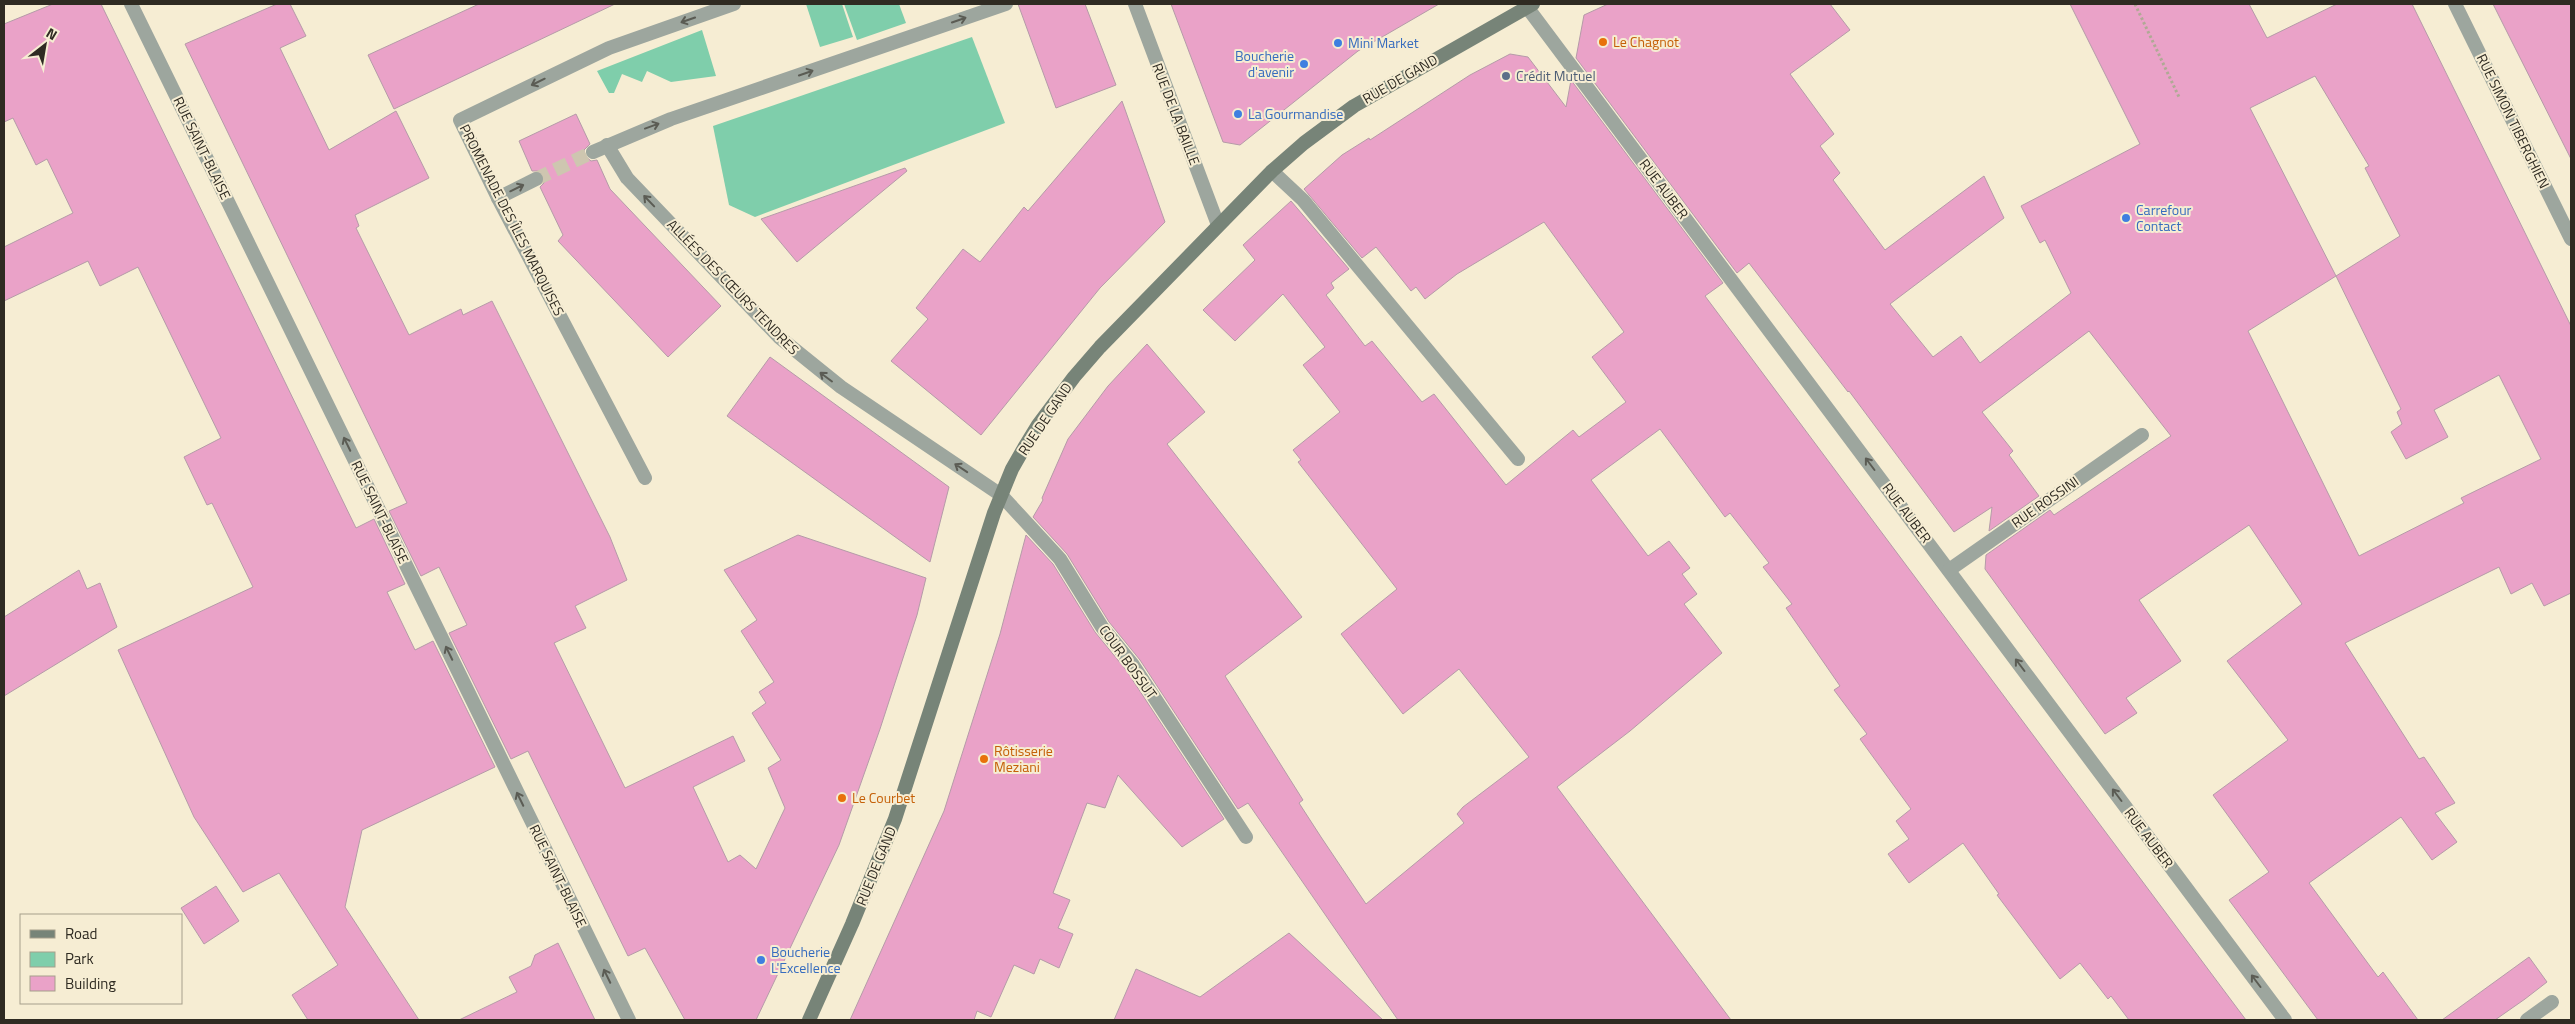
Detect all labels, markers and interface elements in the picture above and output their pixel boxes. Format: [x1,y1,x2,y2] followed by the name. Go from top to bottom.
[951,15,967,24] one-way arrow
[681,16,696,25] one-way arrow
[20,20,70,70] north arrow
[42,22,62,45] text: N
[1613,31,1679,52] place label: Le Chagnot
[1348,32,1419,53] place label: Mini Market
[1597,36,1609,48] marker: Le Chagnot
[1332,37,1344,49] marker: Mini Market
[1235,45,1294,82] place label: Boucherie d'avenir
[1358,49,1441,109] street label: RUE DE GAND
[2472,50,2555,192] street label: RUE SIMON TIBERGHIEN
[1298,58,1310,70] marker: Boucherie d'avenir
[1147,60,1206,168] street label: RUE DE LA BAILLE
[1516,65,1596,86] place label: Crédit Mutuel
[798,68,813,77] one-way arrow
[1500,70,1512,82] marker: Crédit Mutuel
[531,78,546,87] one-way arrow
[168,93,237,203] street label: RUE SAINT-BLAISE
[1248,103,1343,124] place label: La Gourmandise
[1232,108,1244,120] marker: La Gourmandise
[455,120,570,319] street label: PROMENADE DES ÎLES MARQUISES
[644,121,659,130] one-way arrow
[1635,154,1694,223] street label: RUE AUBER
[509,183,524,193] one-way arrow
[643,195,655,208] one-way arrow
[2136,199,2192,236] place label: Carrefour Contact
[2120,212,2132,224] marker: Carrefour Contact
[663,214,804,359] street label: ALLÉES DES CŒURS TENDRES
[820,371,833,382] one-way arrow
[1012,378,1077,459] street label: RUE DE GAND
[341,437,351,452] one-way arrow
[346,457,415,567] street label: RUE SAINT-BLAISE
[1865,457,1875,471] one-way arrow
[954,463,968,473] one-way arrow
[2007,471,2083,533] street label: RUE ROSSINI
[1878,478,1937,547] street label: RUE AUBER
[1094,620,1163,704] street label: COUR BOSSUT
[444,646,453,661] one-way arrow
[2015,658,2025,672] one-way arrow
[994,740,1053,777] place label: Rôtisserie Meziani
[978,753,990,765] marker: Rôtisserie Meziani
[852,787,915,808] place label: Le Courbet
[2112,788,2122,802] one-way arrow
[515,792,524,807] one-way arrow
[836,792,848,804] marker: Le Courbet
[2120,803,2179,872] street label: RUE AUBER
[524,821,593,931] street label: RUE SAINT-BLAISE
[850,823,901,909] street label: RUE DE GAND
[20,914,182,1004] legend
[65,922,97,945] text: Road
[771,941,841,978] place label: Boucherie L'Excellence
[65,947,94,970] text: Park
[755,954,767,966] marker: Boucherie L'Excellence
[602,969,612,984] one-way arrow
[65,972,116,995] text: Building
[2251,974,2261,988] one-way arrow

